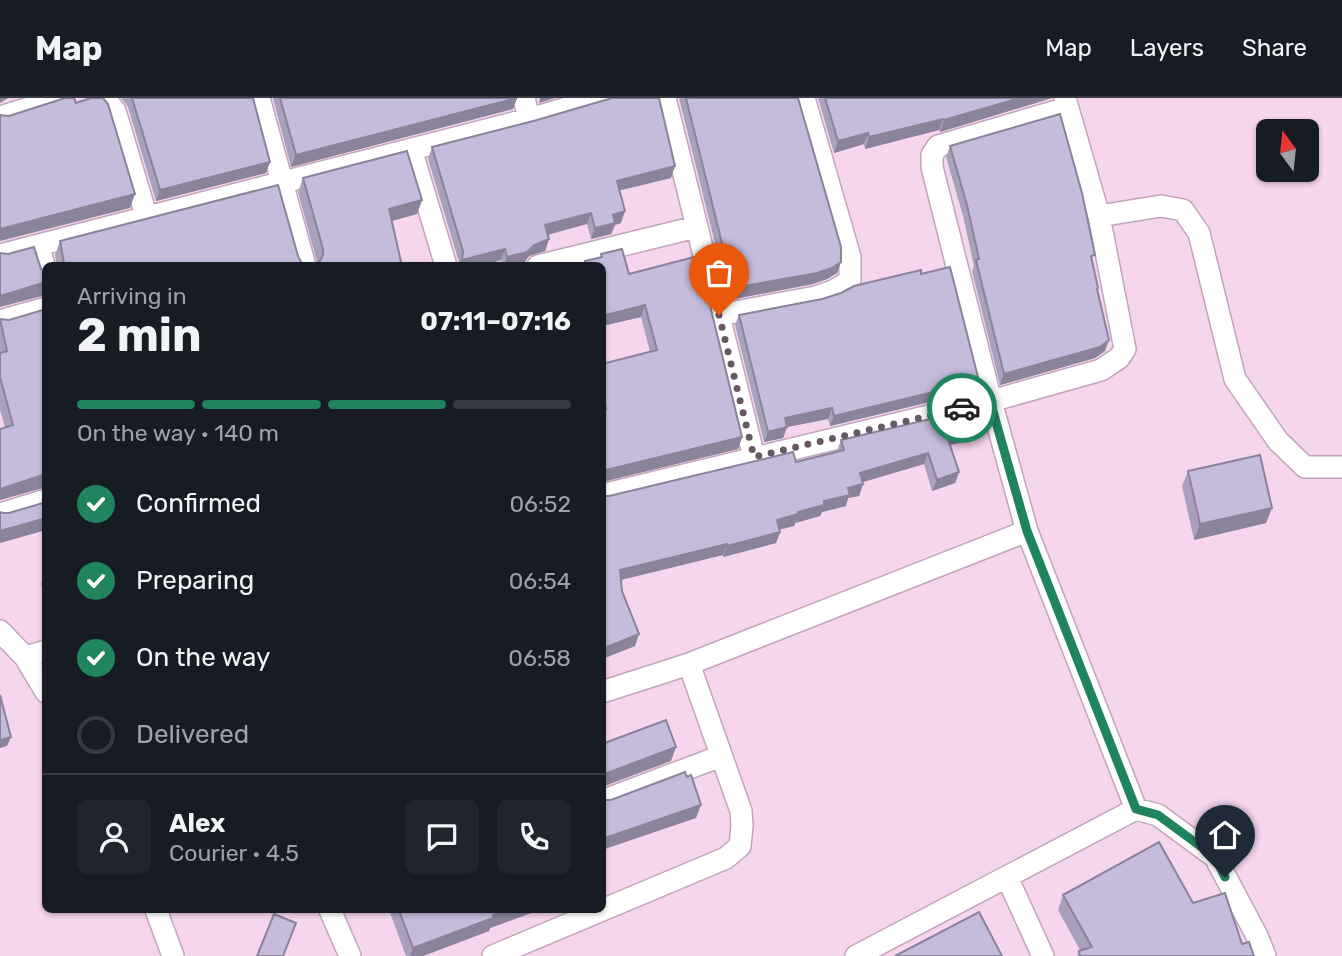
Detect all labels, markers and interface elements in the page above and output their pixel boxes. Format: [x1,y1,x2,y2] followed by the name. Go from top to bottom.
[35,29,103,68] text: Map
[1045,34,1092,62] text: Map
[1130,34,1204,62] text: Layers
[1242,34,1307,62] text: Share
[1256,119,1320,182] north arrow
[1256,119,1319,182] map controls
[689,243,749,315] pin
[700,254,738,292] icon: bag
[77,282,187,310] text: Arriving in
[420,306,571,337] text: 07:11–07:16
[77,308,202,363] text: 2 min
[927,373,997,443] courier
[943,389,981,427] icon: car
[77,419,279,447] text: On the way · 140 m
[77,485,115,523] icon: check
[136,488,261,519] text: Confirmed
[509,490,571,518] text: 06:52
[77,562,115,600] icon: check
[136,565,254,596] text: Preparing
[509,567,571,595] text: 06:54
[77,639,115,677] icon: check
[136,642,270,673] text: On the way
[508,644,571,672] text: 06:58
[136,719,249,750] text: Delivered
[77,800,151,874] button: person
[405,800,479,874] button: chat
[497,800,571,874] button: phone
[1195,805,1255,877] pin
[169,808,225,839] text: Alex
[1206,816,1244,854] icon: home
[169,839,299,867] text: Courier · 4.5

